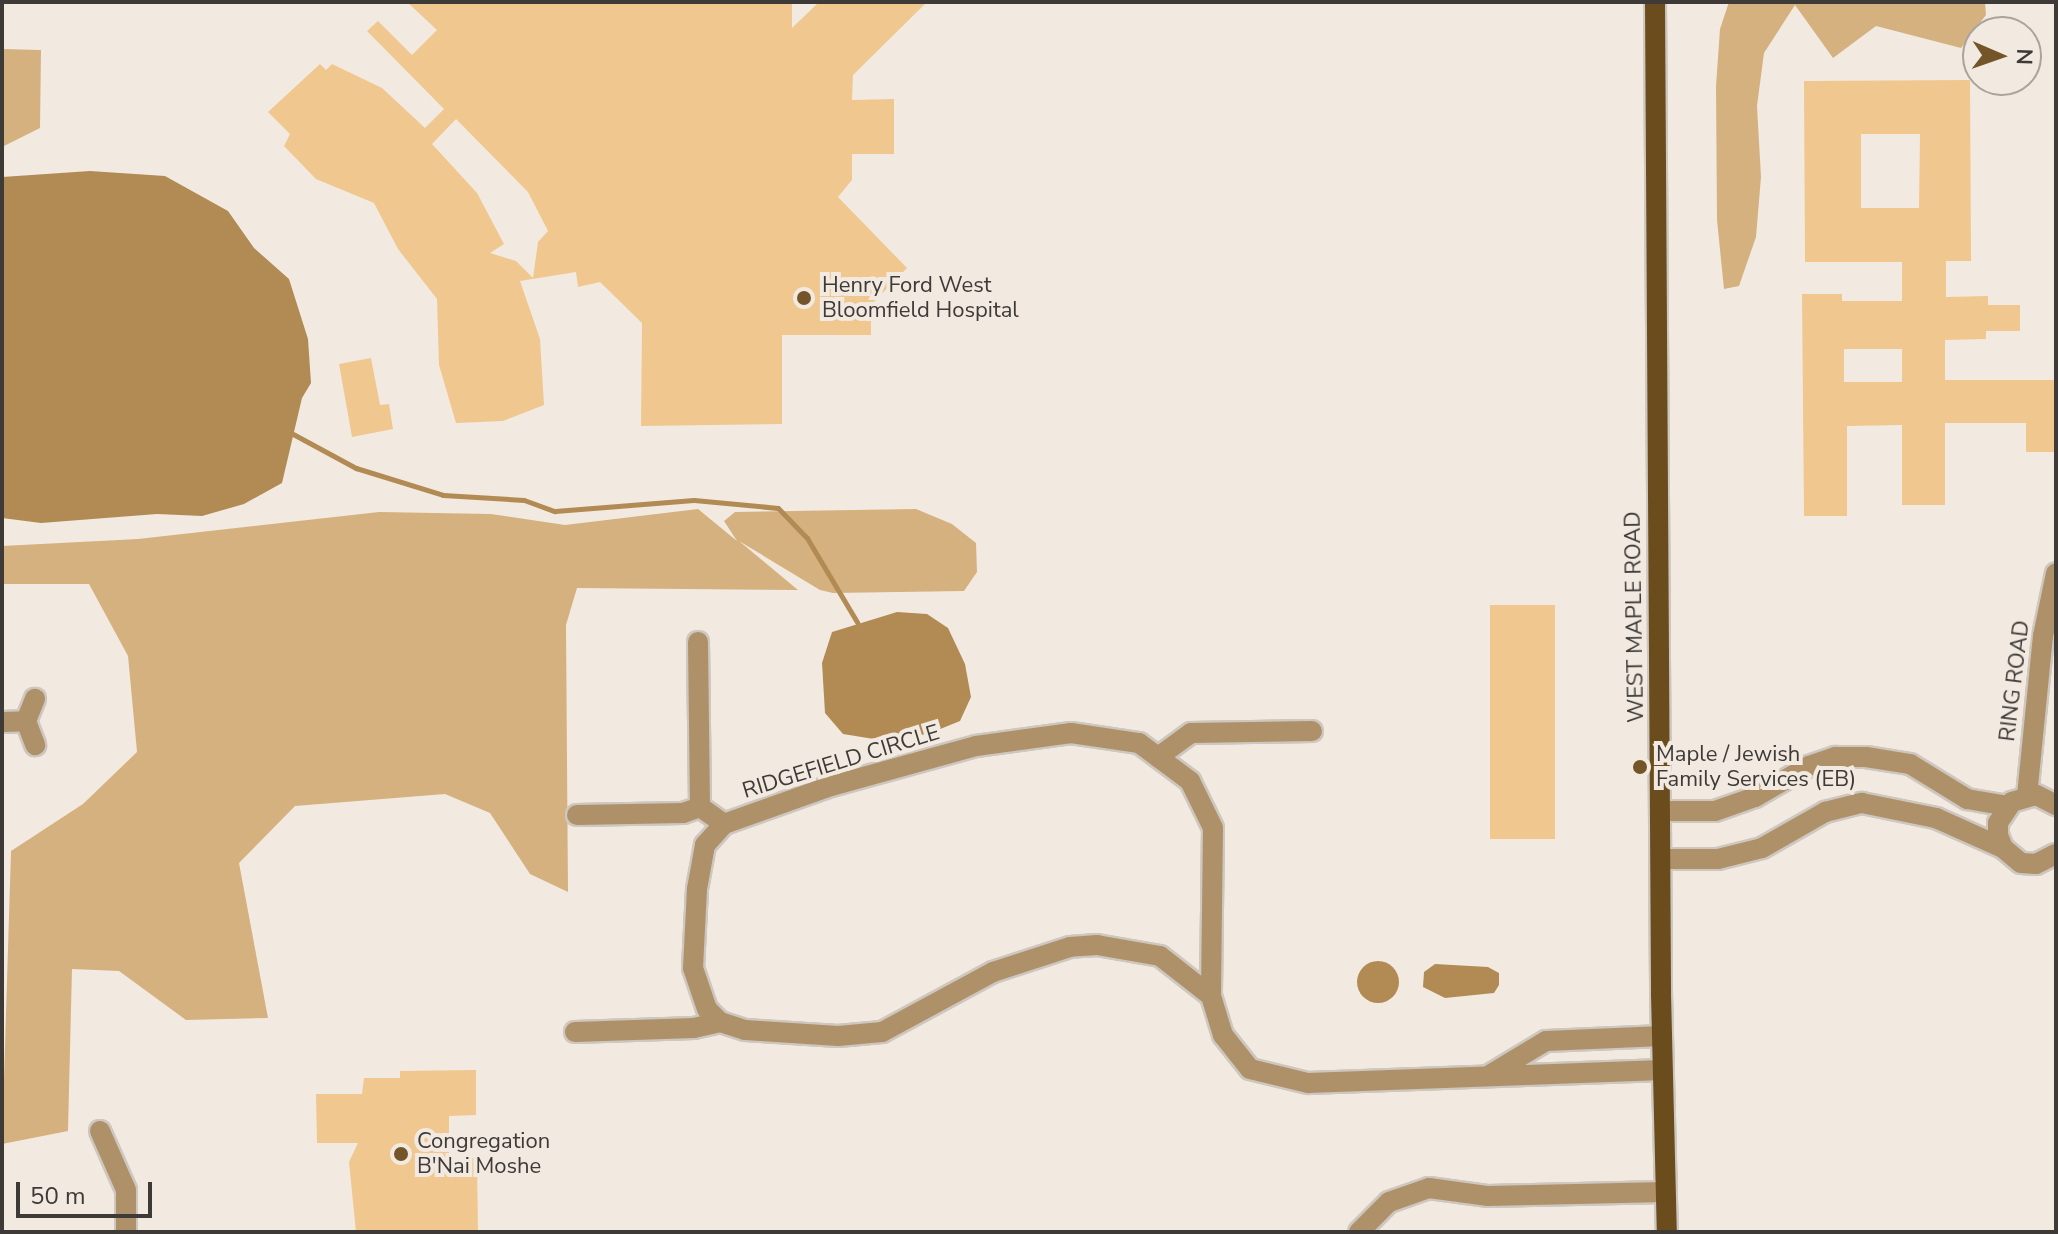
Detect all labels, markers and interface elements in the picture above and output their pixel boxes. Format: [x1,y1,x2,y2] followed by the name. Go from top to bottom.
[1962,16,2042,96] north arrow
[2009,48,2039,66] text: N
[822,272,1019,324] place label: Henry Ford West Bloomfield Hospital
[793,287,815,309] marker: Henry Ford West Bloomfield Hospital
[1620,511,1650,723] street label: WEST MAPLE ROAD
[1994,619,2036,743] street label: RING ROAD
[739,719,943,805] street label: RIDGEFIELD CIRCLE
[1656,741,1856,792] place label: Maple / Jewish Family Services (EB)
[1631,758,1649,776] marker: Maple / Jewish Family Services (EB)
[417,1128,550,1180] place label: Congregation B'Nai Moshe
[392,1145,410,1163] marker: Congregation B'Nai Moshe
[20,1166,156,1216] scale bar
[30,1180,86,1212] text: 50 m

